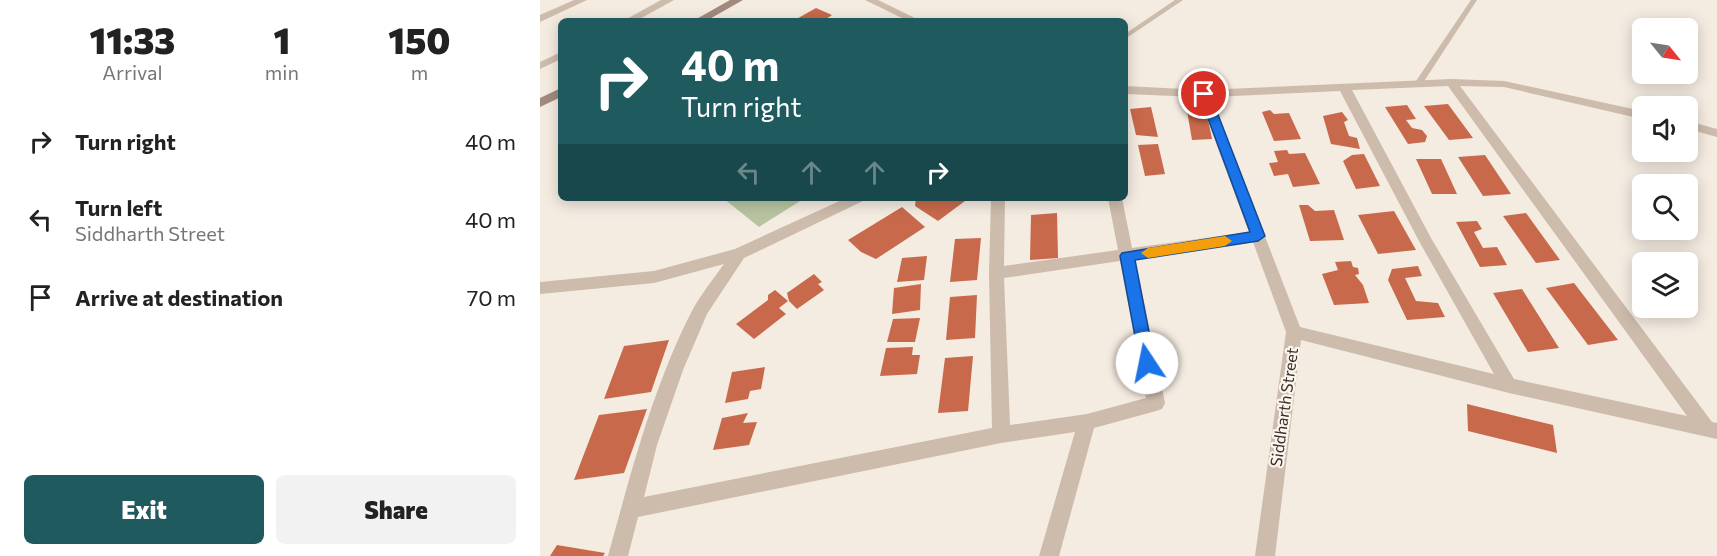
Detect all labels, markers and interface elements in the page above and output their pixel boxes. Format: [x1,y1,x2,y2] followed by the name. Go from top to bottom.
[89,17,175,61] text: 11:33
[273,17,290,61] text: 1
[388,17,450,61] text: 150
[1632,18,1698,84] north arrow
[1632,18,1698,318] map controls
[681,38,779,90] text: 40 m
[582,42,660,120] icon: right
[102,60,163,84] text: Arrival
[265,60,299,84] text: min
[411,60,428,84] text: m
[1178,68,1229,119] pin
[1187,77,1220,110] icon: arrive
[681,90,801,123] text: Turn right
[1632,96,1698,162] button: sound
[24,125,57,158] icon: right
[75,128,176,155] text: Turn right
[465,128,516,155] text: 40 m
[732,156,765,189] icon: left
[795,156,828,189] icon: ahead
[858,156,891,189] icon: ahead
[921,156,954,189] icon: right
[1632,174,1698,240] button: search
[75,194,162,221] text: Turn left
[24,203,57,236] icon: left
[465,206,516,233] text: 40 m
[75,221,225,245] text: Siddharth Street
[1632,252,1698,318] button: layers
[24,281,57,314] icon: arrive
[75,284,283,311] text: Arrive at destination
[467,284,516,311] text: 70 m
[1115,331,1179,395] position arrow
[1266,346,1301,468] street label: Siddharth Street
[24,475,264,544] button: Exit
[276,475,516,544] button: Share

